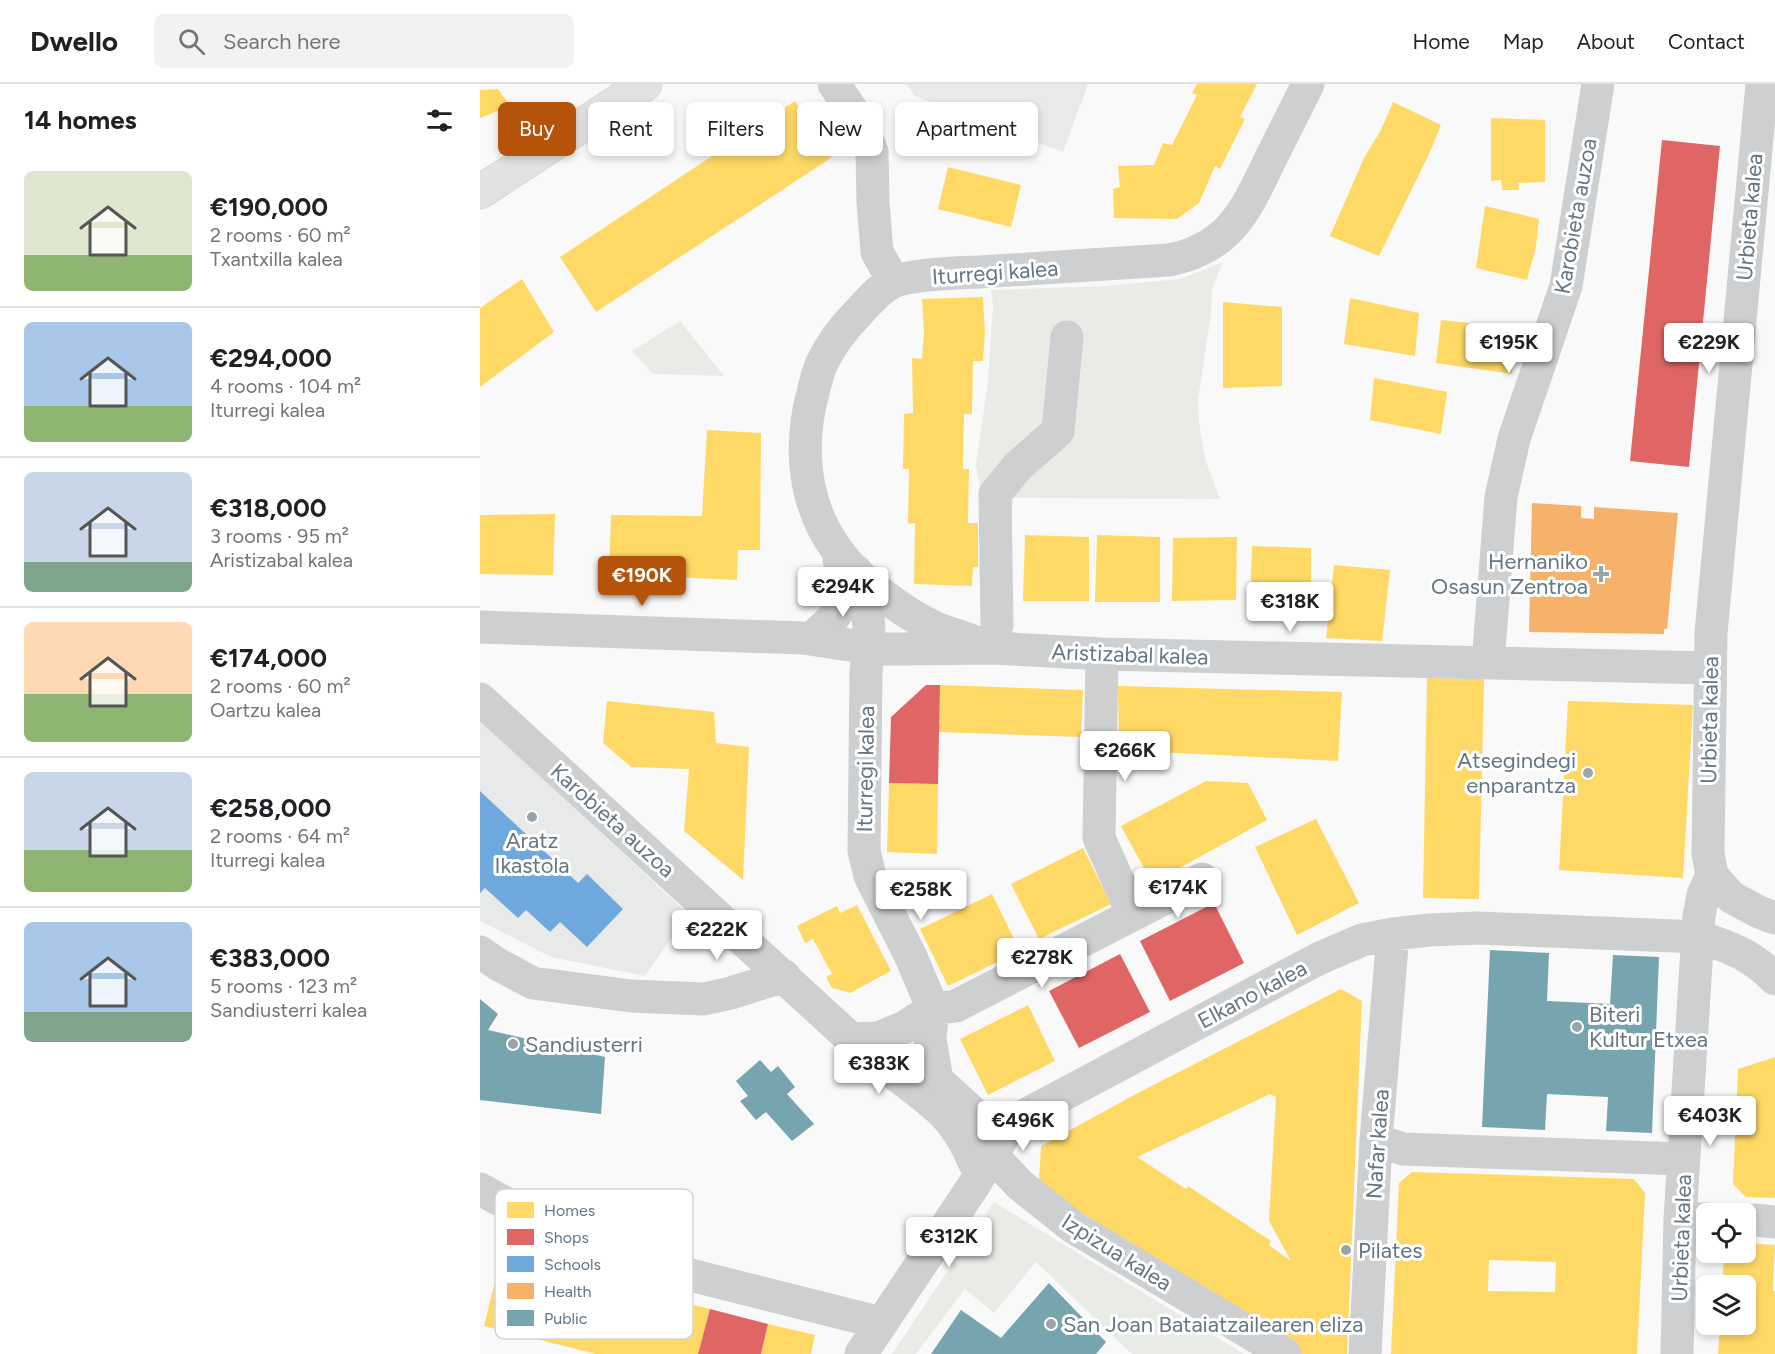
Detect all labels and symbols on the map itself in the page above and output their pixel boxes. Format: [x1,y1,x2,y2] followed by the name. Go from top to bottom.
[1548,136,1602,296] street label: Karobieta auzoa
[1730,152,1769,282] street label: Urbieta kalea
[931,255,1059,290] street label: Iturregi kalea
[1467,323,1551,374] pin: €195K
[1667,323,1751,374] pin: €229K
[1431,548,1588,600] place label: Hernaniko Osasun Zentroa
[600,556,684,607] pin: €190K
[1592,565,1610,583] marker: Hernaniko Osasun Zentroa
[801,567,885,618] pin: €294K
[1248,582,1332,633] pin: €318K
[1051,638,1209,671] street label: Aristizabal kalea
[1695,656,1724,784] street label: Urbieta kalea
[851,705,880,833] street label: Iturregi kalea
[1083,731,1167,782] pin: €266K
[1457,747,1576,799] place label: Atsegindegi enparantza
[545,758,680,883] street label: Karobieta auzoa
[1581,766,1595,780] marker: Atsegindegi enparantza
[525,810,539,824] marker: Aratz Ikastola
[495,827,569,879] place label: Aratz Ikastola
[1136,868,1220,919] pin: €174K
[879,870,963,921] pin: €258K
[675,910,759,961] pin: €222K
[1000,938,1084,989] pin: €278K
[1193,954,1311,1034] street label: Elkano kalea
[1589,1001,1708,1053] place label: Biteri Kultur Etxea
[1570,1020,1584,1034] marker: Biteri Kultur Etxea
[525,1031,643,1058] place label: Sandiusterri
[506,1037,520,1051] marker: Sandiusterri
[837,1044,921,1095] pin: €383K
[1360,1088,1395,1200] street label: Nafar kalea
[1668,1096,1752,1147] pin: €403K
[981,1101,1065,1152] pin: €496K
[1666,1174,1697,1302] street label: Urbieta kalea
[495,1189,693,1339] legend
[544,1201,595,1220] text: Homes
[1057,1208,1177,1297] street label: Izpizua kalea
[907,1217,991,1268] pin: €312K
[544,1228,589,1247] text: Shops
[1358,1237,1422,1264] place label: Pilates
[1339,1243,1353,1257] marker: Pilates
[544,1255,601,1274] text: Schools
[544,1282,591,1301] text: Health
[544,1309,588,1328] text: Public
[1063,1311,1364,1338] place label: San Joan Bataiatzailearen eliza
[1044,1317,1058,1331] marker: San Joan Bataiatzailearen eliza

